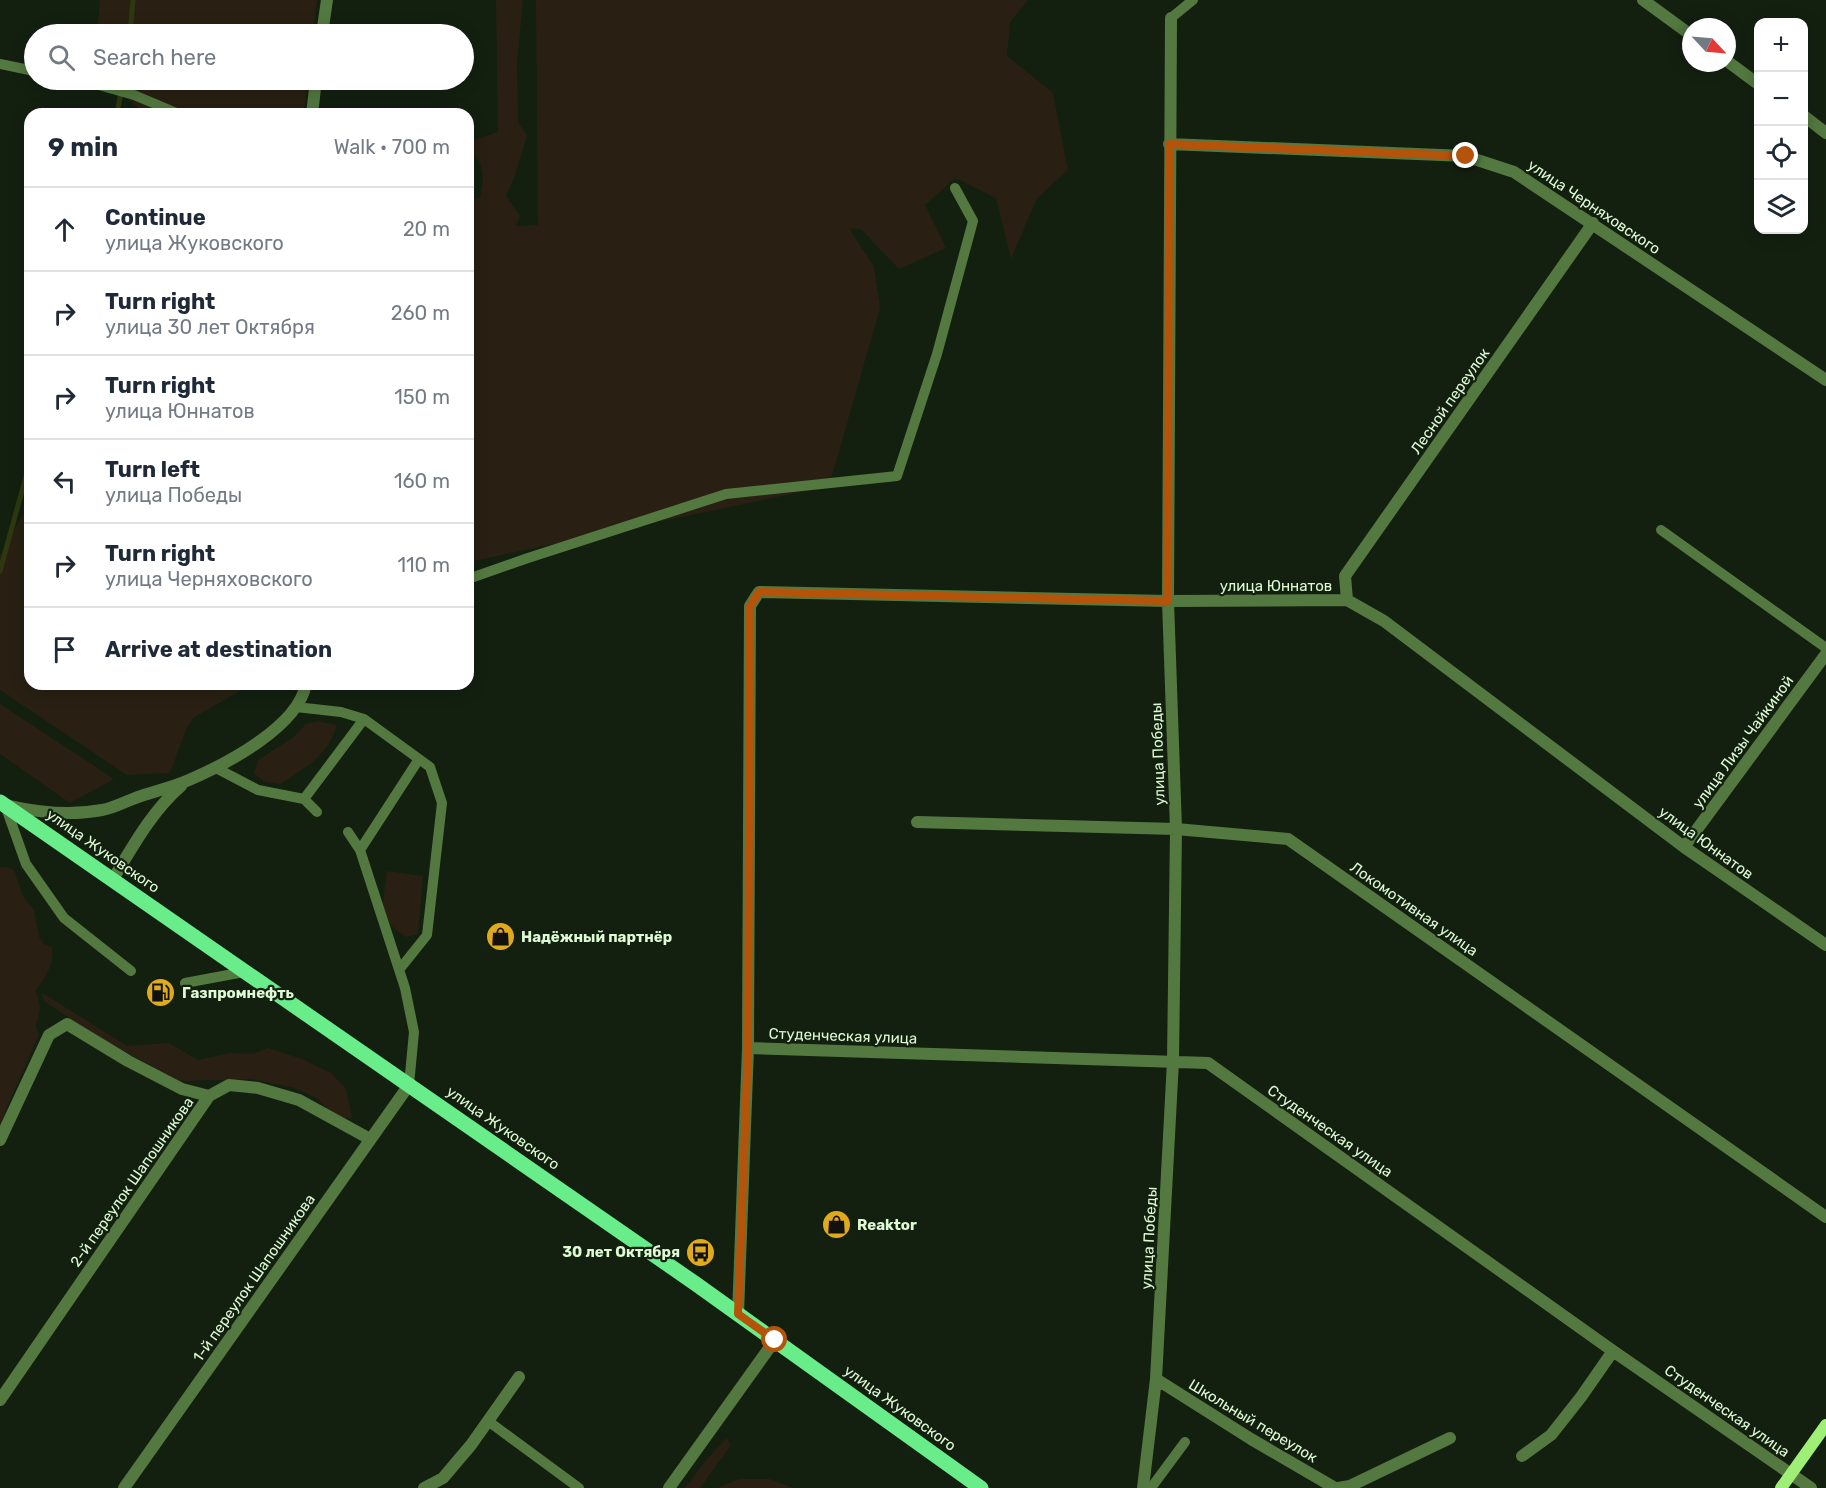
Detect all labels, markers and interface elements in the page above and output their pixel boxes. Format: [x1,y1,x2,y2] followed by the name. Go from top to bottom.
[1682,18,1736,72] north arrow
[1754,18,1808,234] map controls
[1754,18,1808,72] button: +
[24,24,474,90] search box
[45,41,78,74] icon: search
[93,44,216,71] text: Search here
[1754,72,1808,126] button: −
[1754,126,1808,180] button: locate
[48,132,118,163] text: 9 min
[334,135,450,159] text: Walk · 700 m
[1452,142,1478,168] route end
[1524,156,1664,258] street label: улица Черняховского
[1754,180,1808,234] button: layers
[105,204,206,231] text: Continue
[48,213,81,246] icon: ahead
[403,217,450,241] text: 20 m
[105,231,284,255] text: улица Жуковского
[105,288,215,315] text: Turn right
[48,297,81,330] icon: right
[391,301,450,325] text: 260 m
[105,315,315,339] text: улица 30 лет Октября
[1407,345,1493,457] street label: Лесной переулок
[105,372,215,399] text: Turn right
[48,381,81,414] icon: right
[394,385,450,409] text: 150 m
[105,399,255,423] text: улица Юннатов
[105,456,200,483] text: Turn left
[48,465,81,498] icon: left
[394,469,450,493] text: 160 m
[105,483,242,507] text: улица Победы
[105,540,215,567] text: Turn right
[48,549,81,582] icon: right
[398,553,450,577] text: 110 m
[105,567,313,591] text: улица Черняховского
[1220,577,1332,595] street label: улица Юннатов
[48,633,81,666] icon: arrive
[105,636,332,663] text: Arrive at destination
[1689,672,1797,812] street label: улица Лизы Чайкиной
[1147,702,1169,806] street label: улица Победы
[1655,803,1757,883] street label: улица Юннатов
[43,805,163,897] street label: улица Жуковского
[1347,858,1481,960] street label: Локомотивная улица
[484,921,516,953] shop icon: Надёжный партнёр
[521,928,672,946] place label: Надёжный партнёр
[145,977,177,1009] fuel station icon: Газпромнефть
[182,984,294,1002] place label: Газпромнефть
[768,1024,918,1048] street label: Студенческая улица
[1264,1081,1396,1181] street label: Студенческая улица
[443,1082,563,1174] street label: улица Жуковского
[66,1094,198,1270] street label: 2-й переулок Шапошникова
[1137,1186,1161,1290] street label: улица Победы
[189,1191,319,1365] street label: 1-й переулок Шапошникова
[820,1209,852,1241] shop icon: Reaktor
[857,1216,917,1234] place label: Reaktor
[685,1236,717,1268] bus stop icon: 30 лет Октября
[562,1243,680,1261] place label: 30 лет Октября
[761,1326,787,1352] route start
[840,1361,960,1455] street label: улица Жуковского
[1661,1361,1793,1461] street label: Студенческая улица
[1185,1375,1321,1467] street label: Школьный переулок

